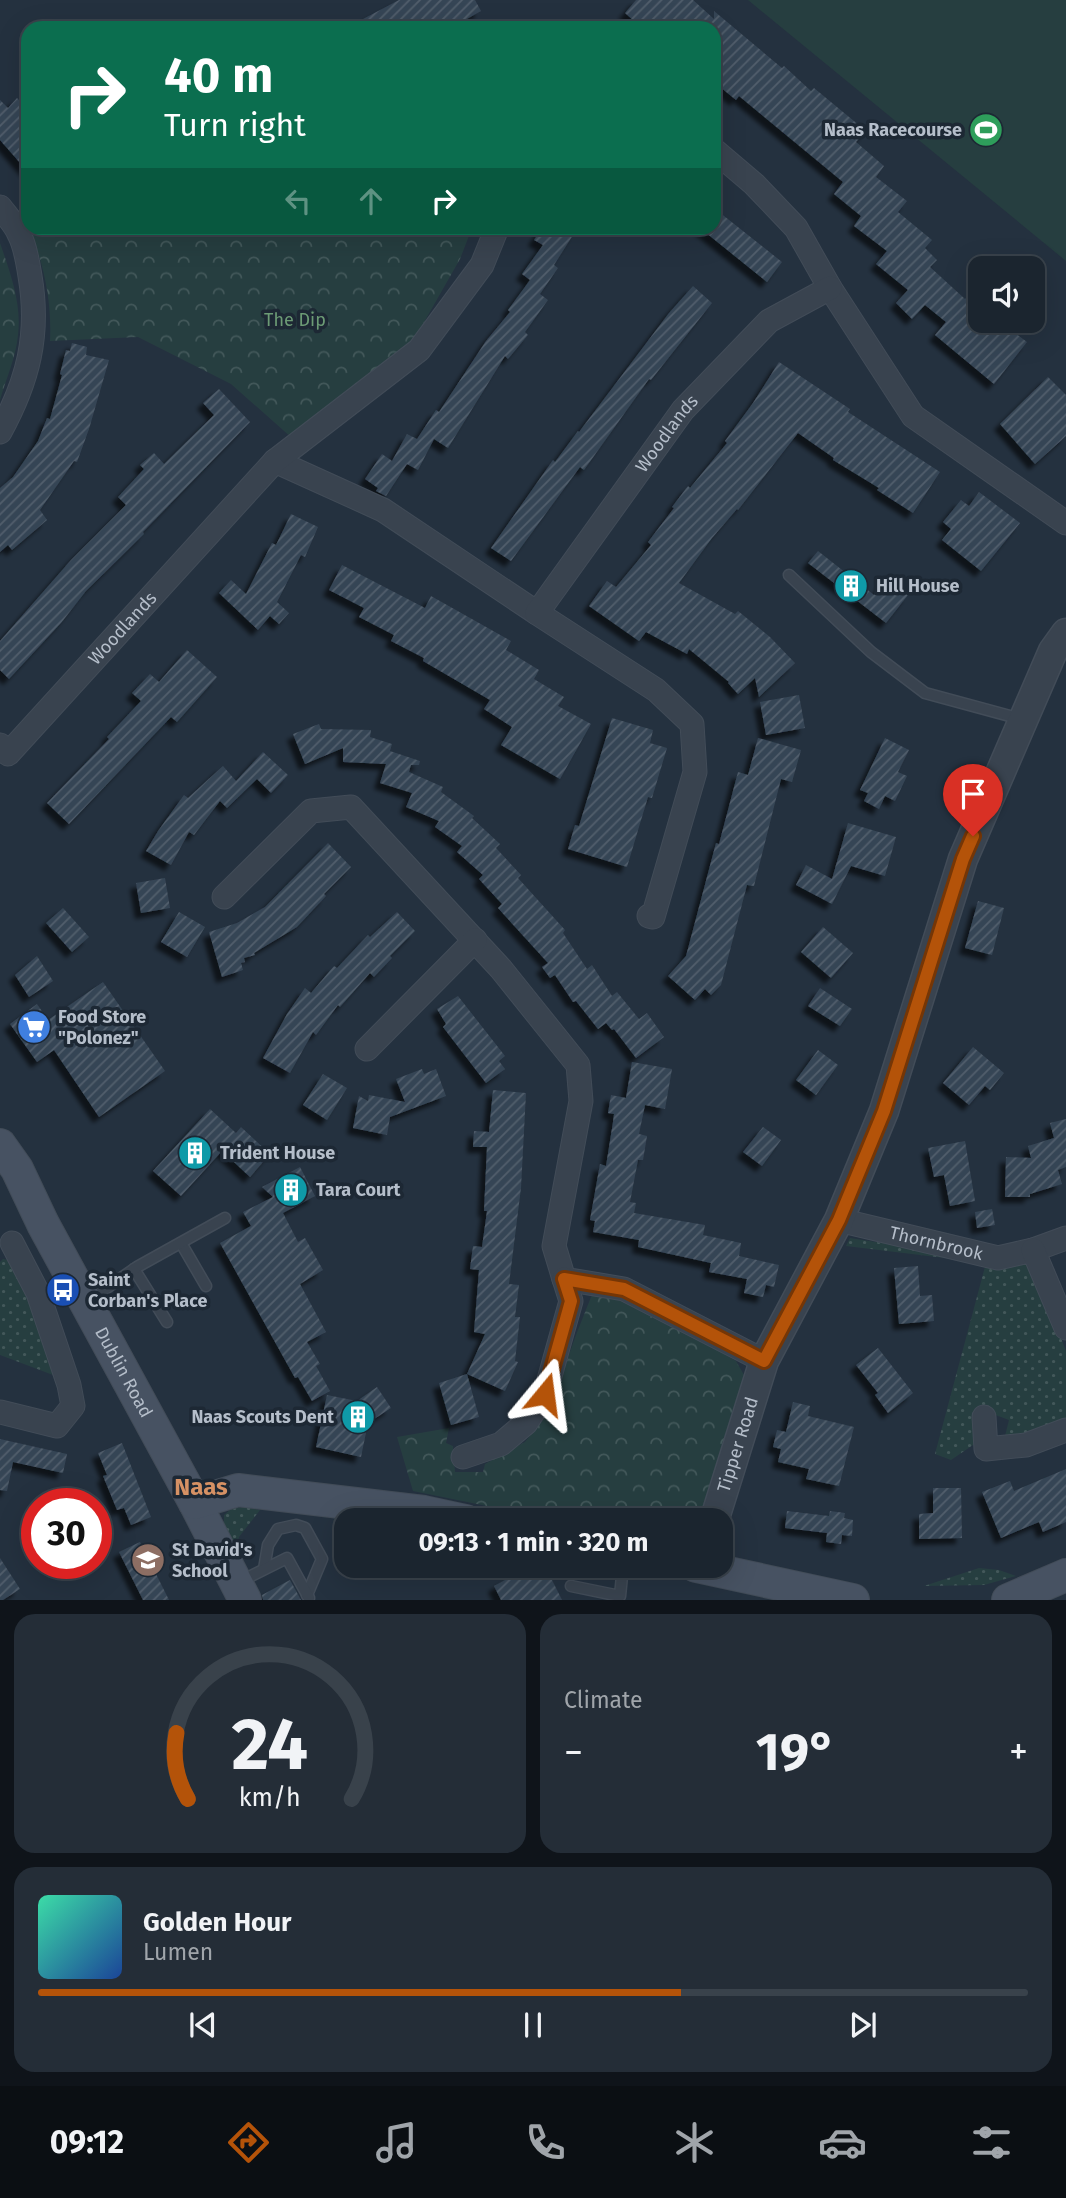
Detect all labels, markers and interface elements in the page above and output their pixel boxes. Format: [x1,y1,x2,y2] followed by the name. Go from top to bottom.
[164,46,273,105] text: 40 m
[49,49,140,140] icon: right
[164,106,306,144] text: Turn right
[967,111,1005,149] sports icon: Naas Racecourse
[824,119,962,141] place label: Naas Racecourse
[279,182,317,220] icon: left
[352,182,390,220] icon: ahead
[425,182,463,220] icon: right
[968,256,1045,333] map controls
[968,256,1045,333] button: sound
[264,309,326,331] park label: The Dip
[631,390,703,477] street label: Woodlands
[832,567,870,605] building icon: Hill House
[876,575,960,597] place label: Hill House
[84,587,161,669] street label: Woodlands
[943,764,1003,836] pin
[954,775,992,813] icon: arrive
[58,1006,146,1049] place label: Food Store "Polonez"
[15,1008,53,1046] supermarket icon: Food Store "Polonez"
[176,1134,214,1172] building icon: Trident House
[220,1142,335,1164] place label: Trident House
[272,1171,310,1209] building icon: Tara Court
[316,1179,401,1201] place label: Tara Court
[887,1221,986,1265] street label: Thornbrook
[88,1269,207,1312] place label: Saint Corban's Place
[44,1271,82,1309] bus stop icon: Saint Corban's Place
[90,1323,157,1421] street label: Dublin Road
[508,1357,582,1431] position arrow
[713,1394,763,1495] street label: Tipper Road
[339,1398,377,1436] building icon: Naas Scouts Dent
[191,1406,335,1428] place label: Naas Scouts Dent
[174,1473,228,1501] district label: Naas
[21,1488,112,1579] speed limit sign: 30
[418,1527,649,1558] text: 09:13 · 1 min · 320 m
[172,1539,253,1582] place label: St David's School
[129,1541,167,1579] school or university icon: St David's School
[564,1686,643,1714] text: Climate
[232,1702,308,1789] text: 24
[756,1721,836,1784] text: 19°
[564,1729,583,1775] text: −
[1009,1729,1028,1775] text: +
[239,1783,301,1813] text: km/h
[143,1907,291,1938] text: Golden Hour
[143,1938,213,1966] text: Lumen
[184,2006,222,2044] icon: previous
[514,2006,552,2044] icon: pause
[844,2006,882,2044] icon: next
[224,2118,273,2167] icon: directions
[372,2118,421,2167] icon: music
[521,2118,570,2167] icon: phone
[670,2118,719,2167] icon: climate
[818,2118,867,2167] icon: car
[967,2118,1016,2167] icon: filters
[50,2123,124,2161] text: 09:12

